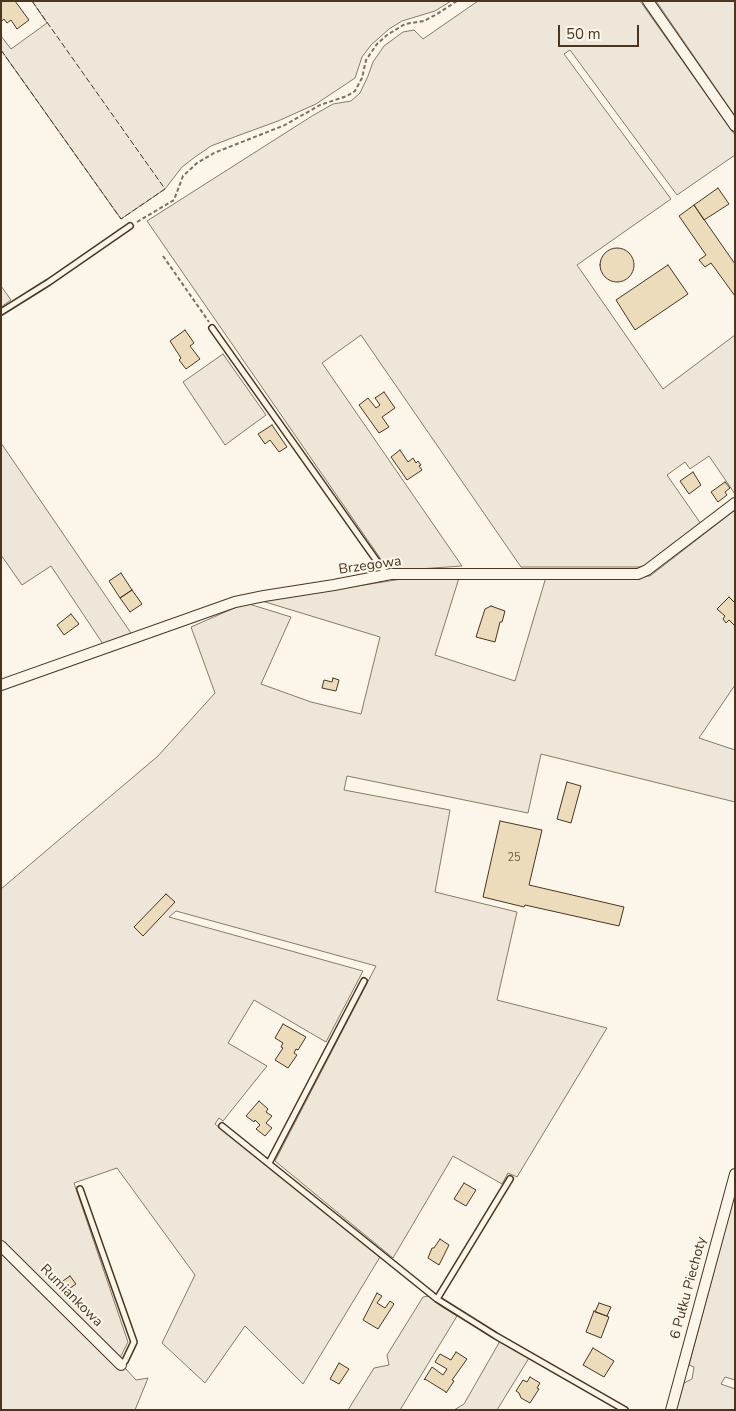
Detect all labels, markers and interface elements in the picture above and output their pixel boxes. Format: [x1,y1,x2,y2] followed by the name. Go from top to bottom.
[561,15,642,47] scale bar
[566,24,601,44] text: 50 m
[338,553,402,579] street label: Brzegowa
[507,851,521,865] house number: 25
[667,1235,711,1341] street label: 6 Pułku Piechoty
[36,1261,106,1331] street label: Rumiankowa

